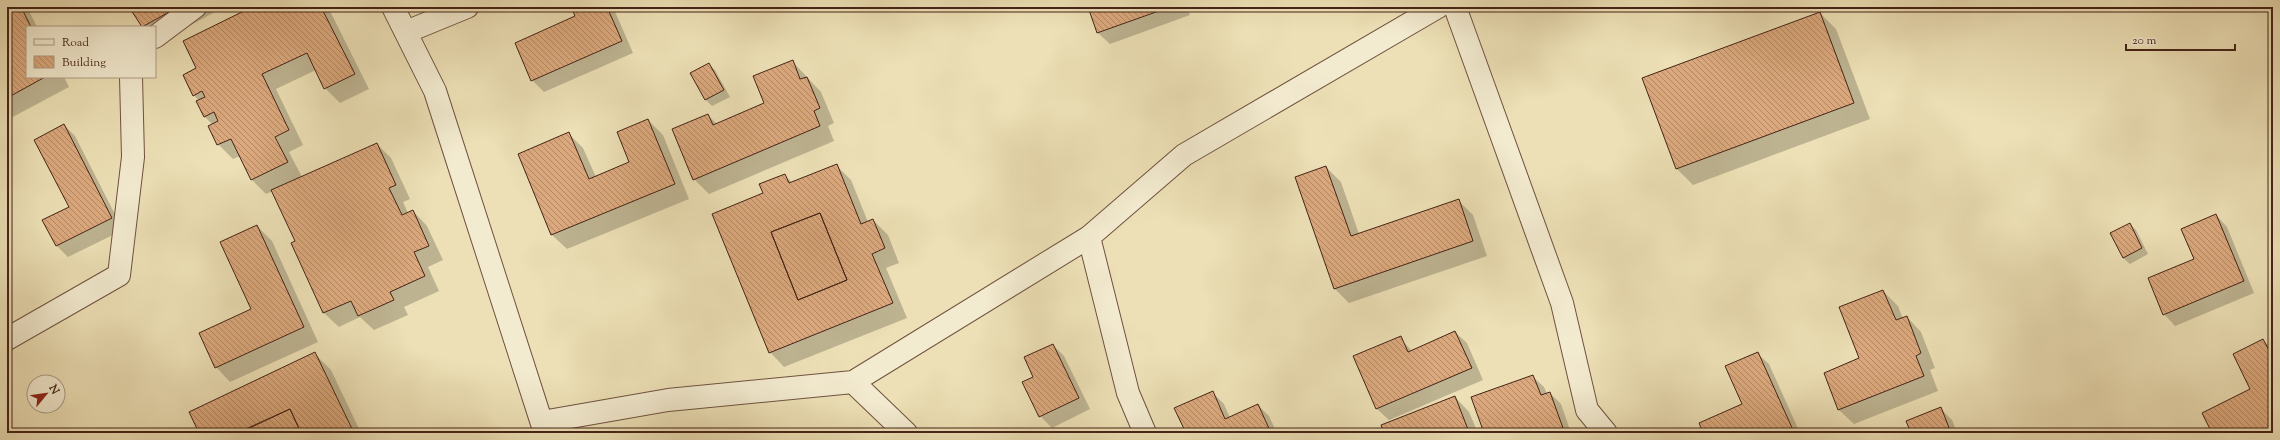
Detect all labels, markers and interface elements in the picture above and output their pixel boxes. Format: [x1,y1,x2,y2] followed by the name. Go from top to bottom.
[26,26,156,78] legend
[2126,26,2235,52] scale bar
[2132,32,2157,50] text: 20 m
[62,34,89,52] text: Road
[62,54,106,72] text: Building
[26,374,66,414] north arrow
[44,381,63,398] text: N

